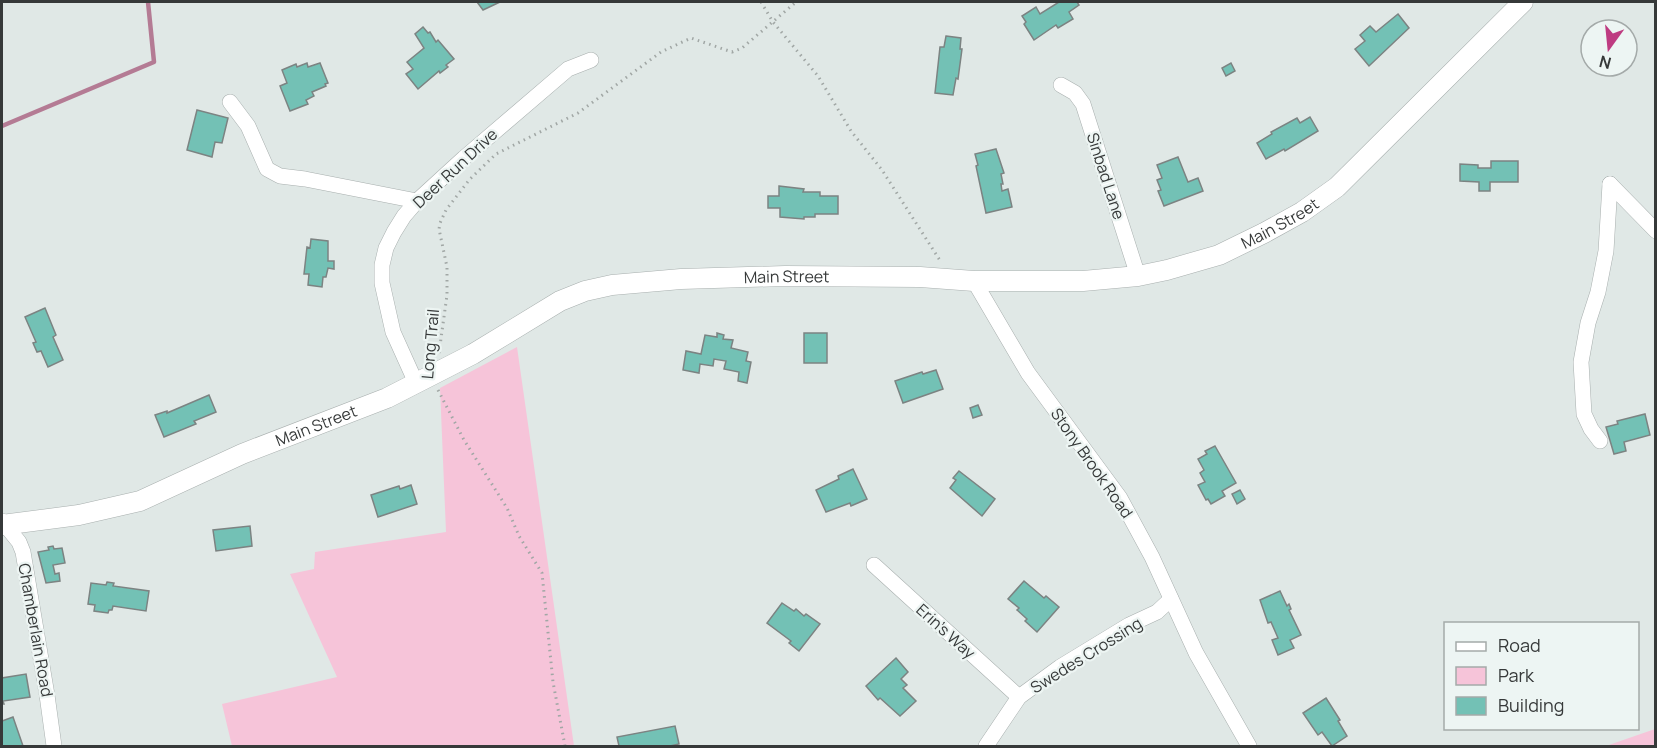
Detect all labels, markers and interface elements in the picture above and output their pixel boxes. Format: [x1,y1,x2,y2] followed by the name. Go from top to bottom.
[1579,18,1639,78] north arrow
[1597,50,1614,75] text: N
[408,123,502,213] street label: Deer Run Drive
[1082,130,1130,222] street label: Sinbad Lane
[1237,193,1323,254] street label: Main Street
[743,265,830,288] street label: Main Street
[416,308,444,380] street label: Long Trail
[272,400,360,451] street label: Main Street
[1046,404,1138,522] street label: Stony Brook Road
[13,562,59,698] street label: Chamberlain Road
[912,599,981,664] street label: Erin's Way
[1026,612,1146,698] street label: Swedes Crossing
[1444,622,1639,730] legend
[1498,633,1541,657] text: Road
[1498,663,1535,687] text: Park
[1498,693,1564,717] text: Building

